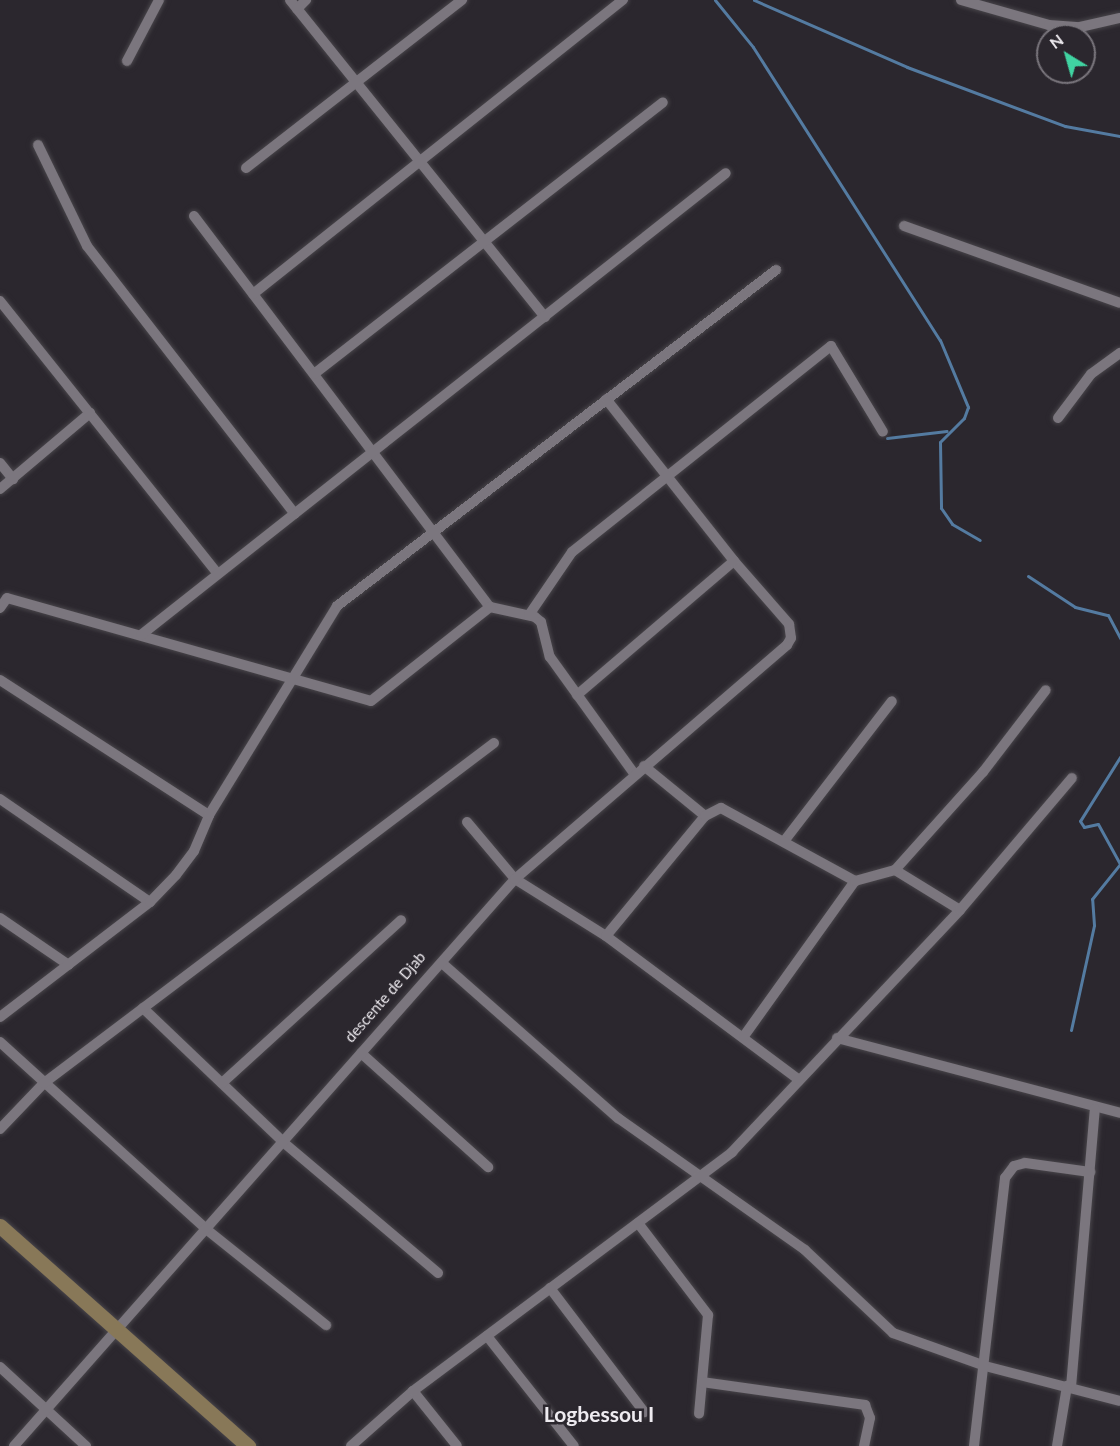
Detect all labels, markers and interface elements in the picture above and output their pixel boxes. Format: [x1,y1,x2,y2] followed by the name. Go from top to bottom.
[1036,24,1096,84] north arrow
[1045,30,1067,52] text: N
[341,948,429,1046] street label: descente de Djab
[544,1401,654,1427] district label: Logbessou I

